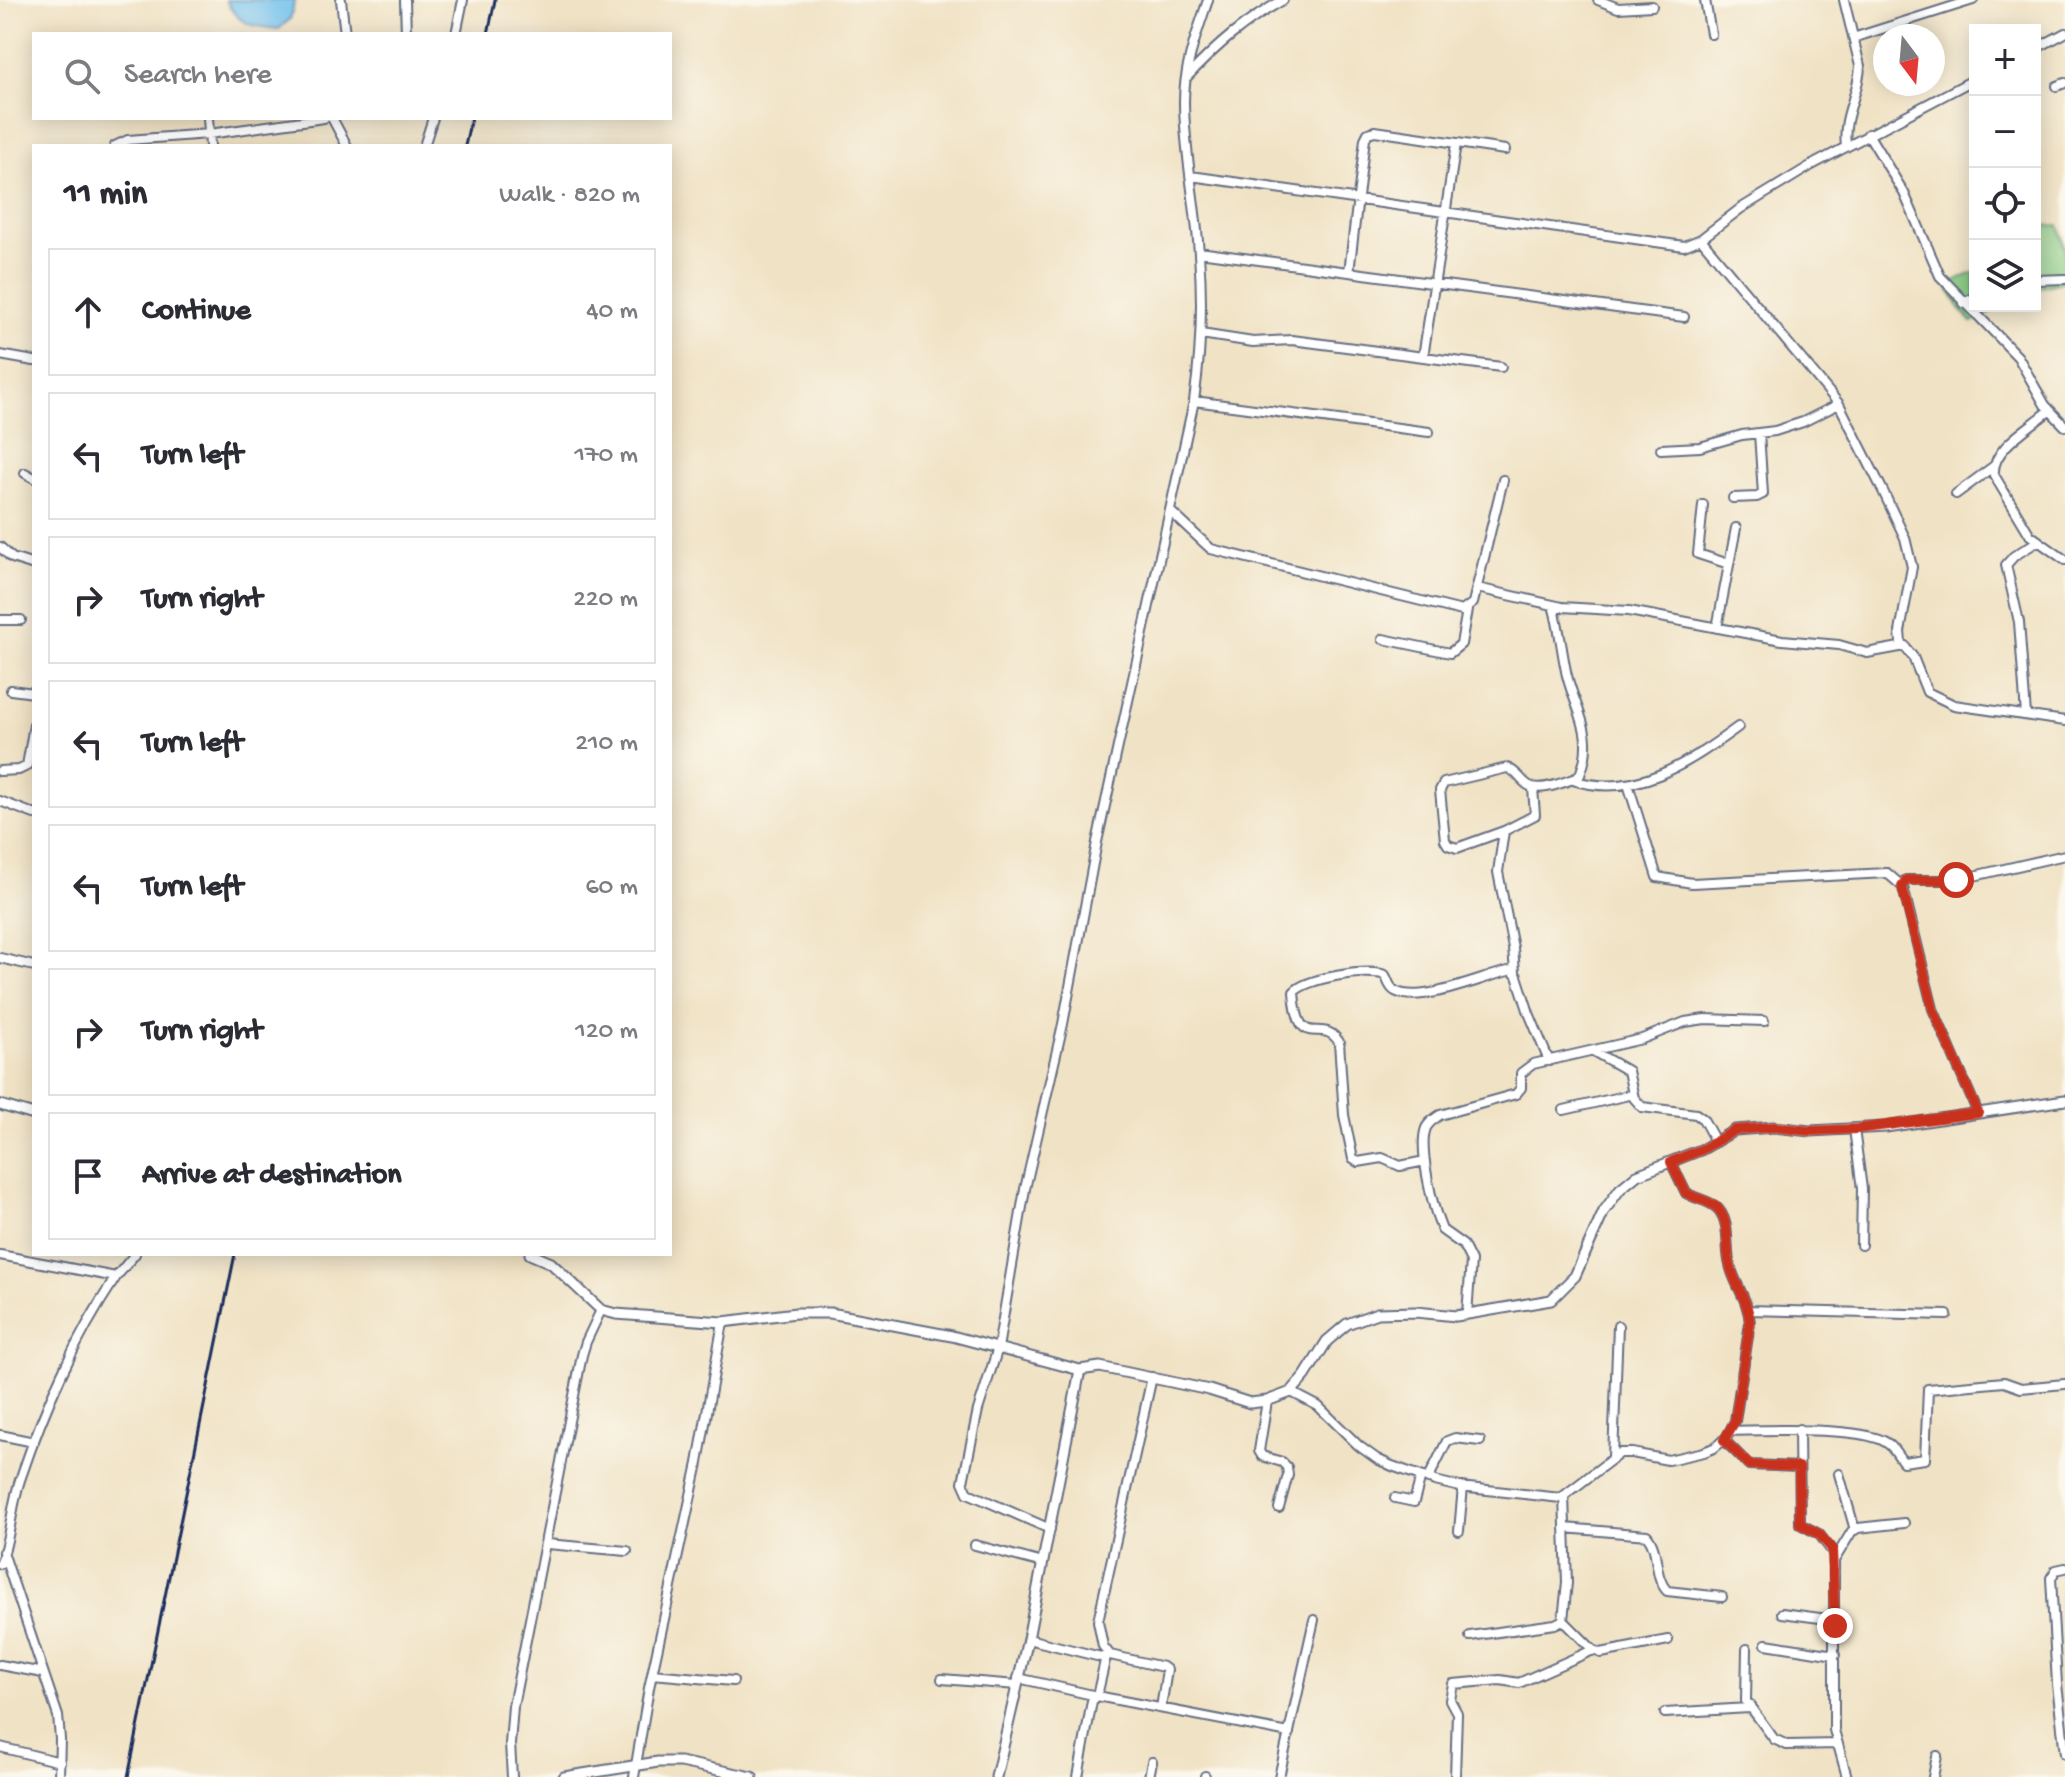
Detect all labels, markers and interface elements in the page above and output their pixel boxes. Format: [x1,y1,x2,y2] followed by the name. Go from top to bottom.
[1873,24,1945,96] north arrow
[1969,24,2041,312] map controls
[1969,24,2041,96] button: +
[32,32,672,120] search box
[60,54,104,98] icon: search
[124,59,272,94] text: Search here
[1969,96,2041,168] button: −
[1969,168,2041,240] button: locate
[64,176,147,216] text: 11 min
[499,181,640,212] text: Walk · 820 m
[1969,240,2041,312] button: layers
[66,290,110,334] icon: ahead
[142,295,251,330] text: Continue
[586,297,638,328] text: 40 m
[66,434,110,478] icon: left
[142,439,243,474] text: Turn left
[575,441,638,472] text: 170 m
[66,578,110,622] icon: right
[142,583,262,618] text: Turn right
[573,585,638,616] text: 220 m
[66,722,110,766] icon: left
[142,727,243,762] text: Turn left
[575,729,638,760] text: 210 m
[1938,862,1974,898] route start
[66,866,110,910] icon: left
[142,871,243,906] text: Turn left
[585,873,638,904] text: 60 m
[66,1010,110,1054] icon: right
[142,1015,262,1050] text: Turn right
[575,1017,638,1048] text: 120 m
[66,1154,110,1198] icon: arrive
[142,1159,402,1194] text: Arrive at destination
[1817,1608,1853,1644] route end

